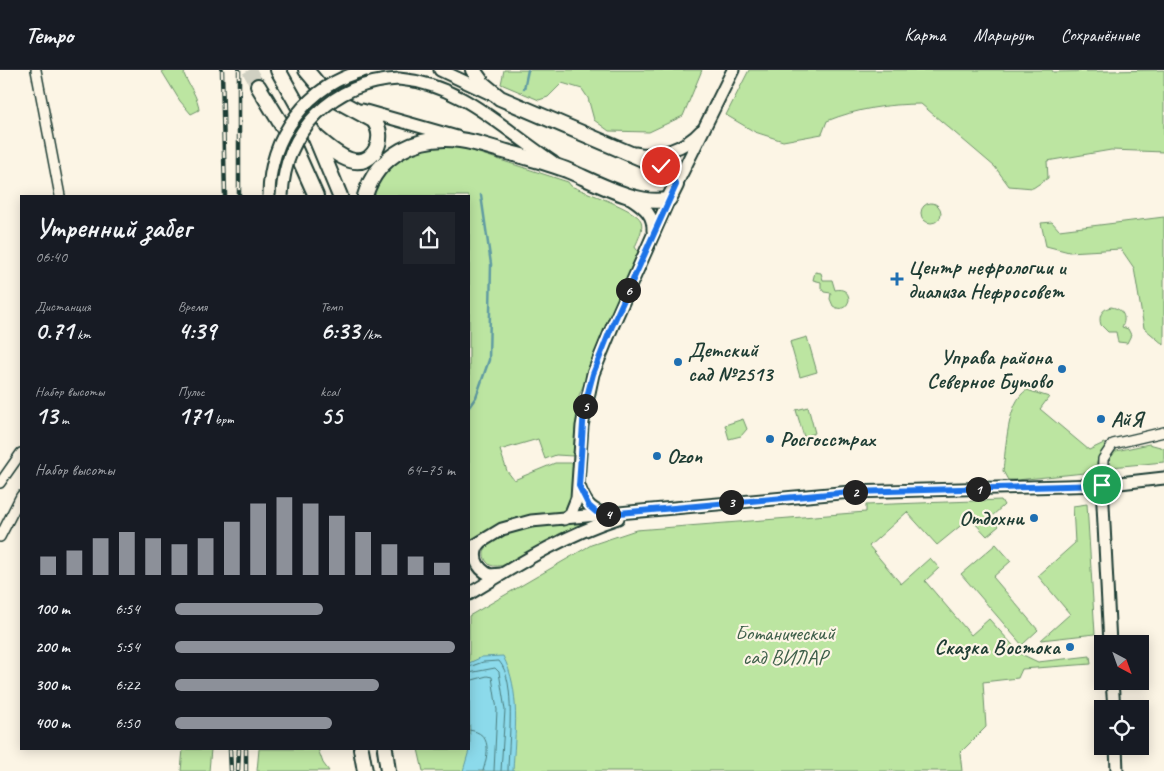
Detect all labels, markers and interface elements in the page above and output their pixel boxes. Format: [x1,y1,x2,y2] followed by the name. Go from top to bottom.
[25,20,73,50] text: Tempo
[904,24,945,46] text: Карта
[973,24,1033,46] text: Маршрут
[1061,24,1139,46] text: Сохранённые
[640,145,682,187] pin
[647,152,675,180] icon: check
[35,210,191,245] text: Утренний забег
[403,212,455,264] button: share
[35,247,67,267] text: 06:40
[908,254,1068,304] place label: Центр нефрологии и диализа Нефросовет
[890,272,904,286] marker: Центр нефрологии и диализа Нефросовет
[616,278,640,302] pin: 6
[625,282,632,299] text: 6
[35,298,91,315] text: Дистанция
[178,298,207,315] text: Время
[320,298,343,315] text: Темп
[35,315,74,347] text: 0.71
[178,315,216,347] text: 4:39
[320,315,360,347] text: 6:33
[74,326,91,343] text: km
[360,326,381,343] text: /km
[688,337,775,387] place label: Детский сад №2513
[927,344,1054,395] place label: Управа района Северное Бутово
[672,356,684,368] marker: Детский сад №2513
[1056,363,1068,375] marker: Управа района Северное Бутово
[35,383,104,400] text: Набор высоты
[178,383,205,400] text: Пульс
[320,383,339,400] text: kcal
[572,394,598,418] pin: 5
[582,398,589,415] text: 5
[35,400,58,432] text: 13
[178,400,211,432] text: 171
[320,400,342,432] text: 55
[1111,406,1146,432] place label: АйЯ
[58,411,69,428] text: m
[211,411,234,428] text: bpm
[1095,413,1107,425] marker: АйЯ
[780,426,876,452] place label: Росгосстрах
[764,433,776,445] marker: Росгосстрах
[667,443,702,469] place label: Ozon
[651,450,663,462] marker: Ozon
[35,460,114,480] text: Набор высоты
[406,460,455,480] text: 64–75 m
[1081,464,1123,506] pin
[1088,471,1116,499] icon: arrive
[966,476,990,502] pin: 1
[842,480,868,504] pin: 2
[975,481,982,498] text: 1
[852,484,859,501] text: 2
[718,490,744,514] pin: 3
[728,494,735,511] text: 3
[596,502,620,526] pin: 4
[959,505,1026,531] place label: Отдохни
[605,506,612,523] text: 4
[1028,512,1040,524] marker: Отдохни
[35,599,70,619] text: 100 m
[115,599,140,619] text: 6:54
[735,620,836,670] park label: Ботанический сад ВИЛАР
[935,634,1062,661] place label: Сказка Востока
[1094,635,1149,690] north arrow
[1094,635,1149,755] map controls
[35,637,70,657] text: 200 m
[115,637,140,657] text: 5:54
[1064,641,1076,653] marker: Сказка Востока
[35,675,70,695] text: 300 m
[115,675,140,695] text: 6:22
[1094,700,1149,755] button: locate
[35,713,70,733] text: 400 m
[115,713,140,733] text: 6:50

